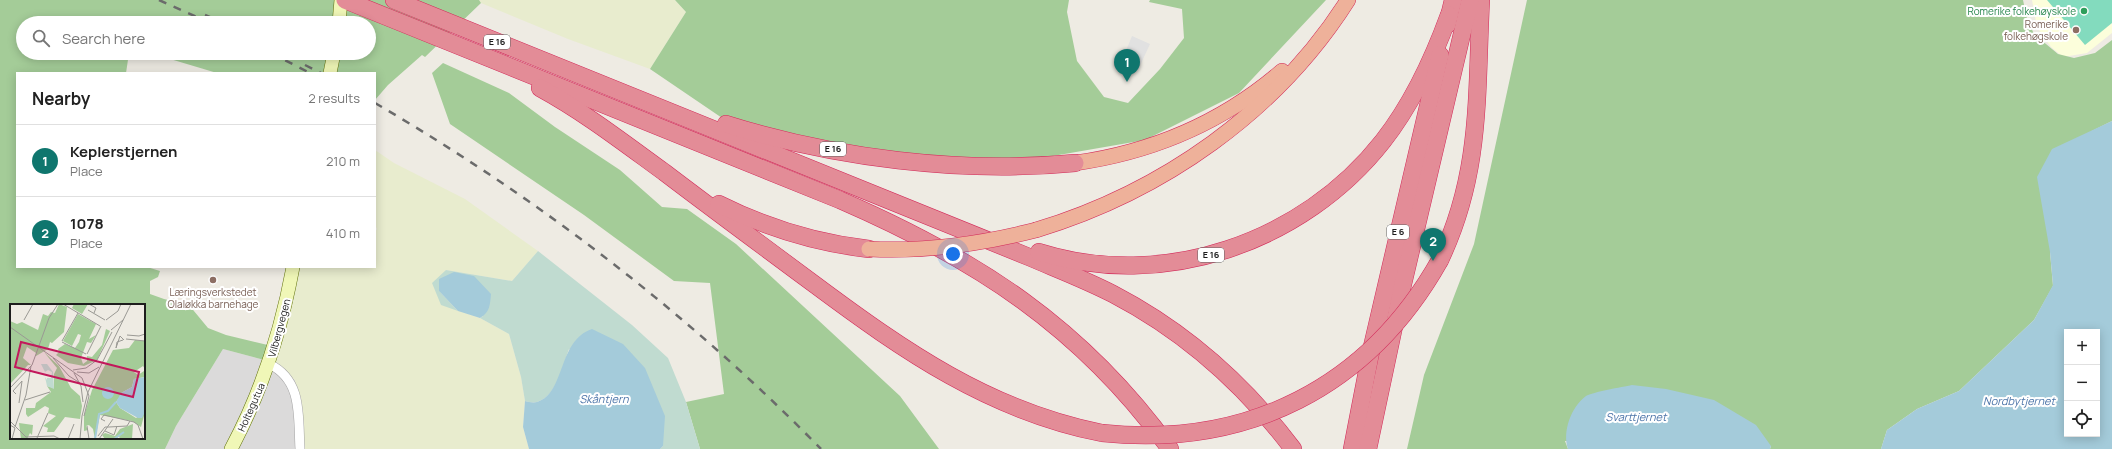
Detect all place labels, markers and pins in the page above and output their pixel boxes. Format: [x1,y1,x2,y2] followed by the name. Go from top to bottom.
[1967,4,2076,18] place label: Romerike folkehøyskole
[2079,6,2089,16] marker: Romerike folkehøyskole
[2004,17,2068,43] place label: Romerike folkehøgskole
[2071,25,2081,35] marker: Romerike folkehøgskole
[1114,49,1140,82] pin: 1
[1420,228,1446,261] pin: 2
[208,275,218,285] marker: Læringsverkstedet Olaløkka barnehage
[168,285,259,311] place label: Læringsverkstedet Olaløkka barnehage

